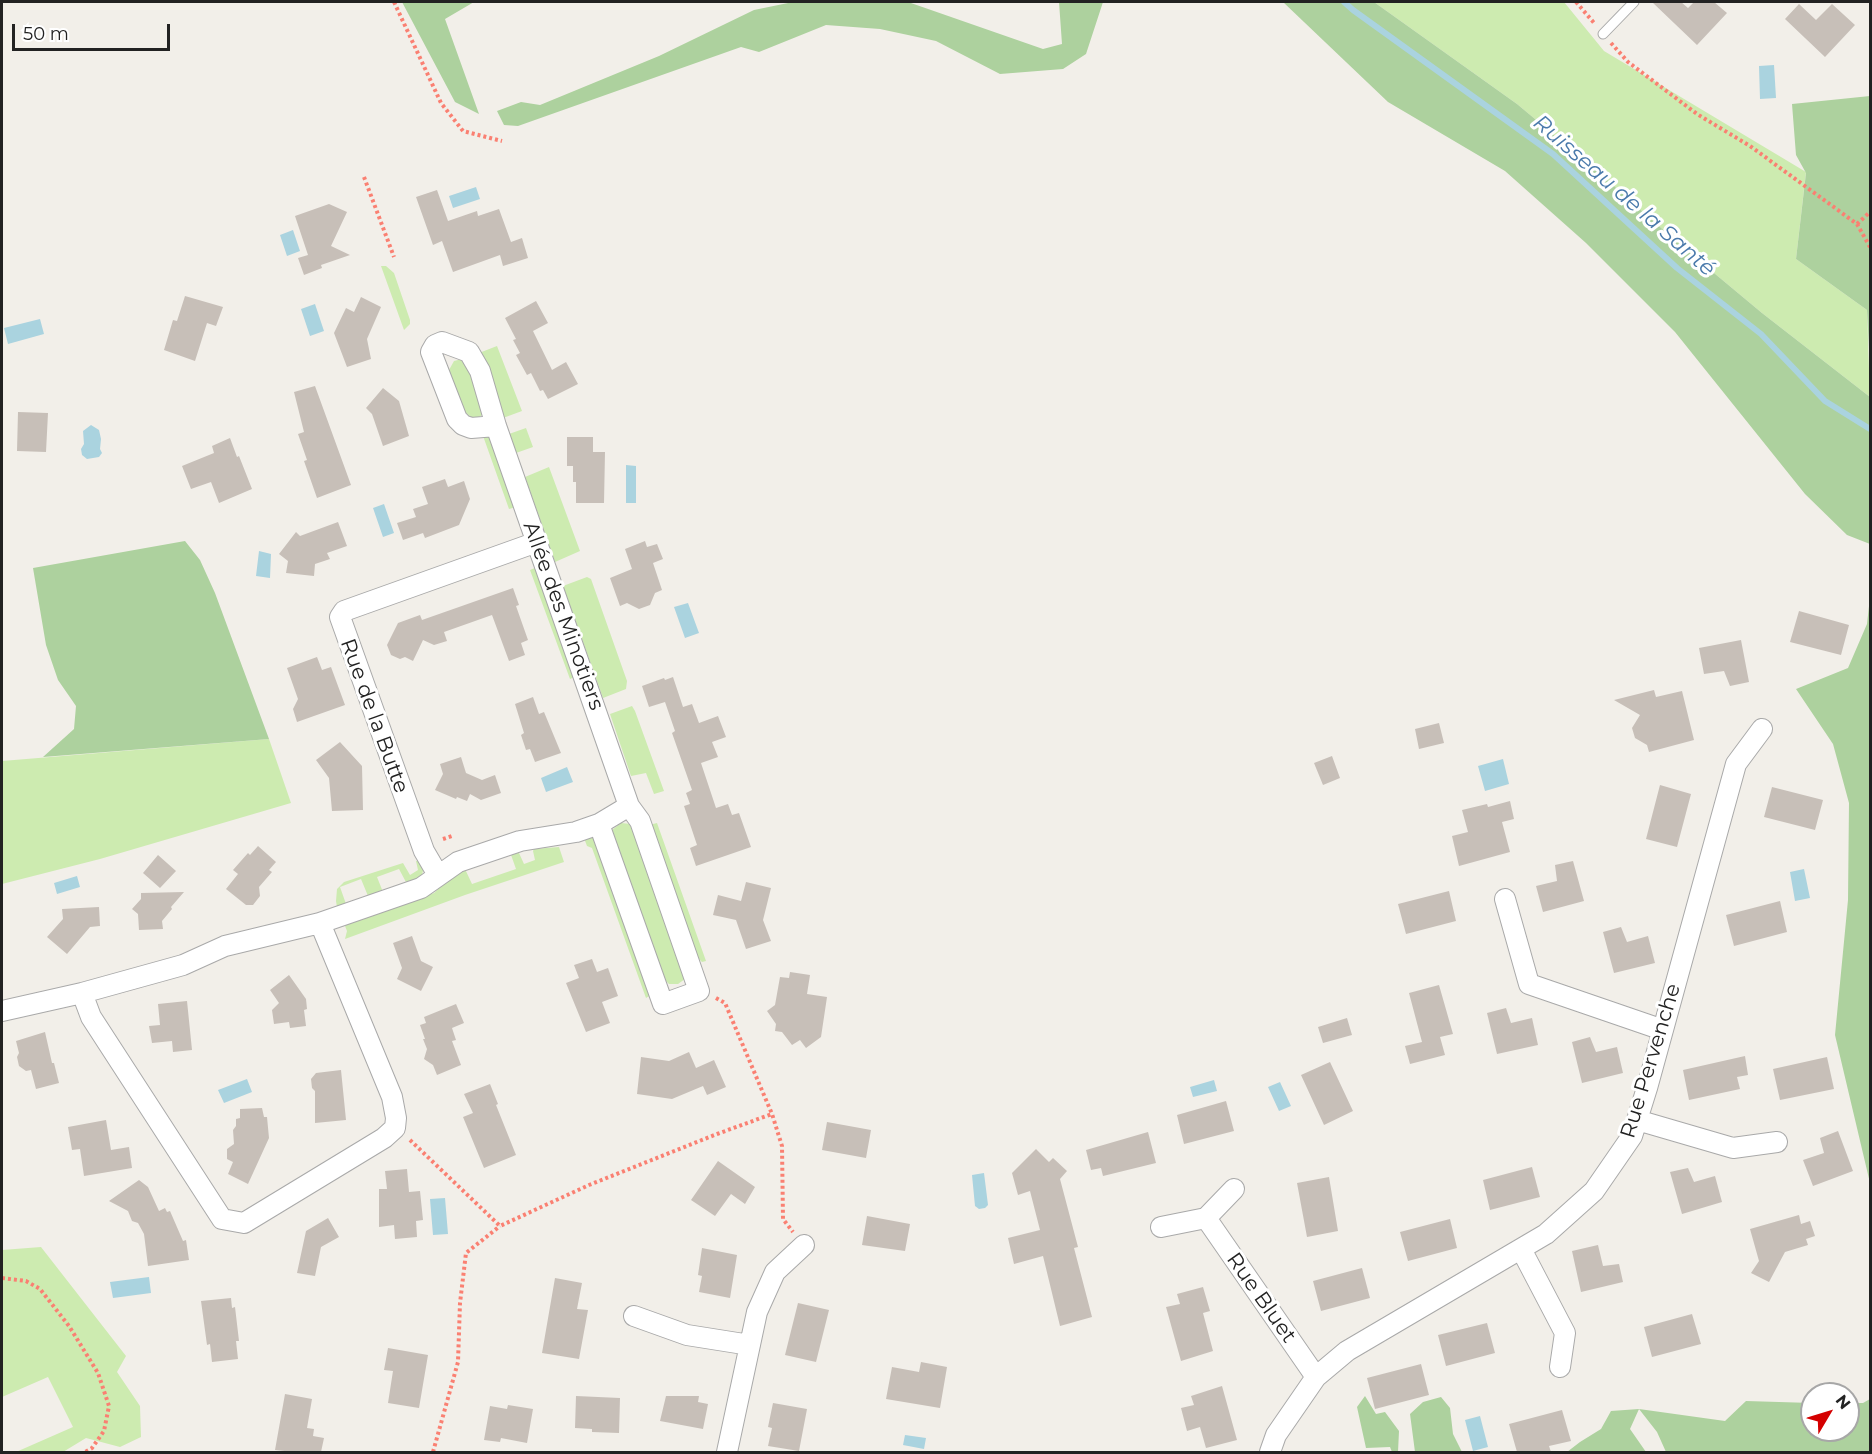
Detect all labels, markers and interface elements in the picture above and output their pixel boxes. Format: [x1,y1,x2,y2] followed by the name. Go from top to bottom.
[15,12,172,50] scale bar
[23,23,69,45] text: 50 m
[1528,110,1720,282] water label: Ruisseau de la Santé
[517,518,609,714] street label: Allée des Minotiers
[334,635,414,797] street label: Rue de la Butte
[1616,981,1686,1141] street label: Rue Pervenche
[1221,1248,1301,1348] street label: Rue Bluet
[1800,1382,1860,1442] north arrow
[1832,1391,1854,1413] text: N

